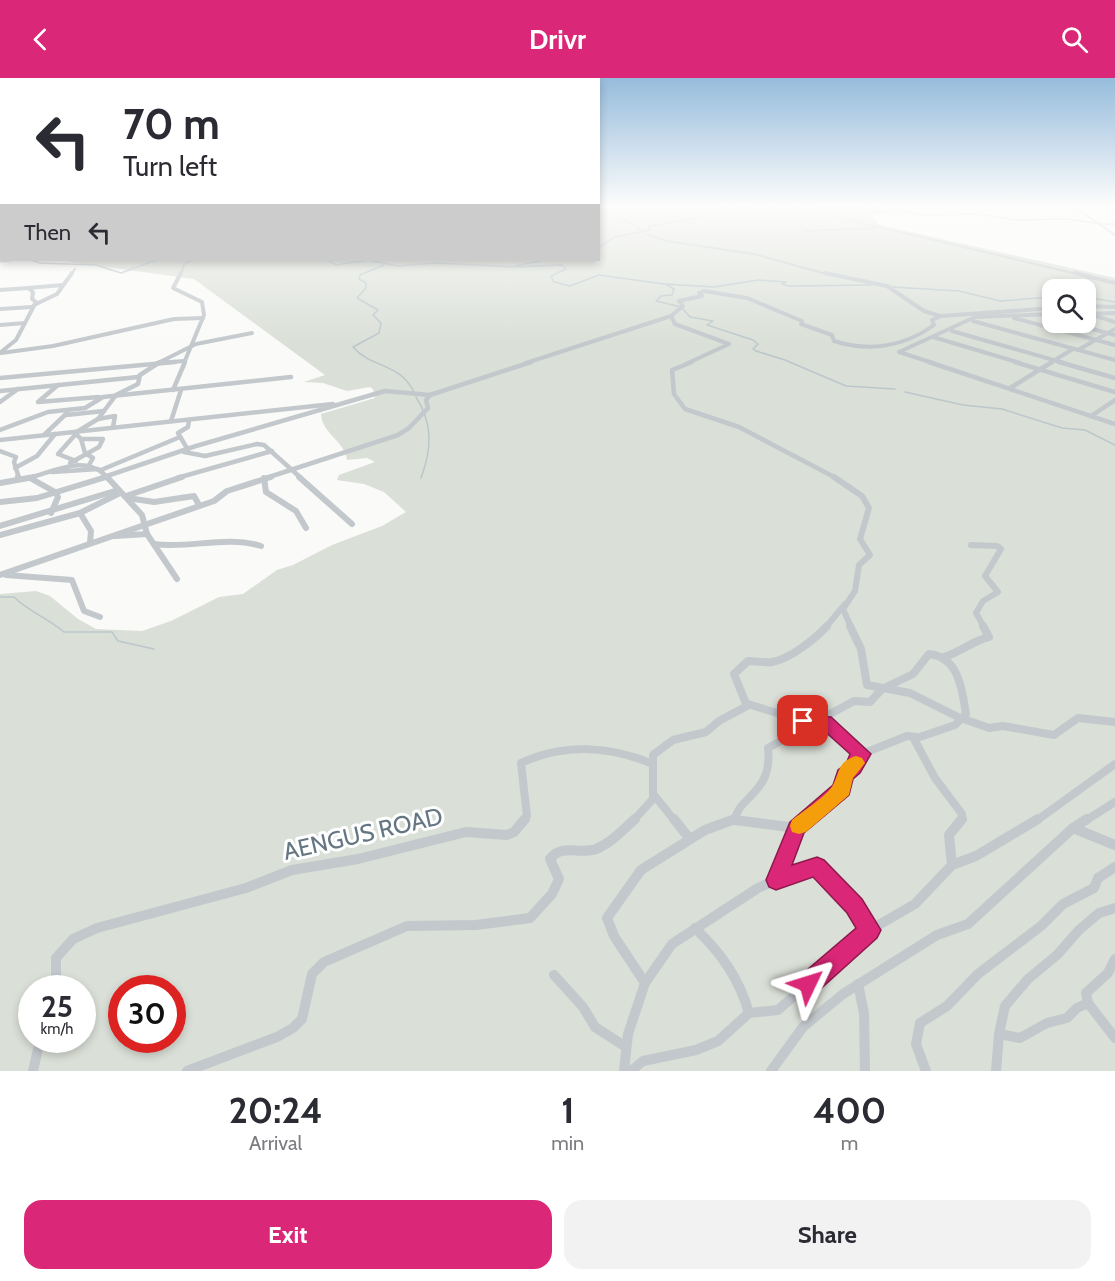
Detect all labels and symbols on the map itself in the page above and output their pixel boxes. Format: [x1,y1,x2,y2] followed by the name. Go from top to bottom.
[777,695,828,746] pin
[280,801,445,866] street label: AENGUS ROAD
[776,952,840,1016] position arrow
[108,975,186,1053] speed limit sign: 30

